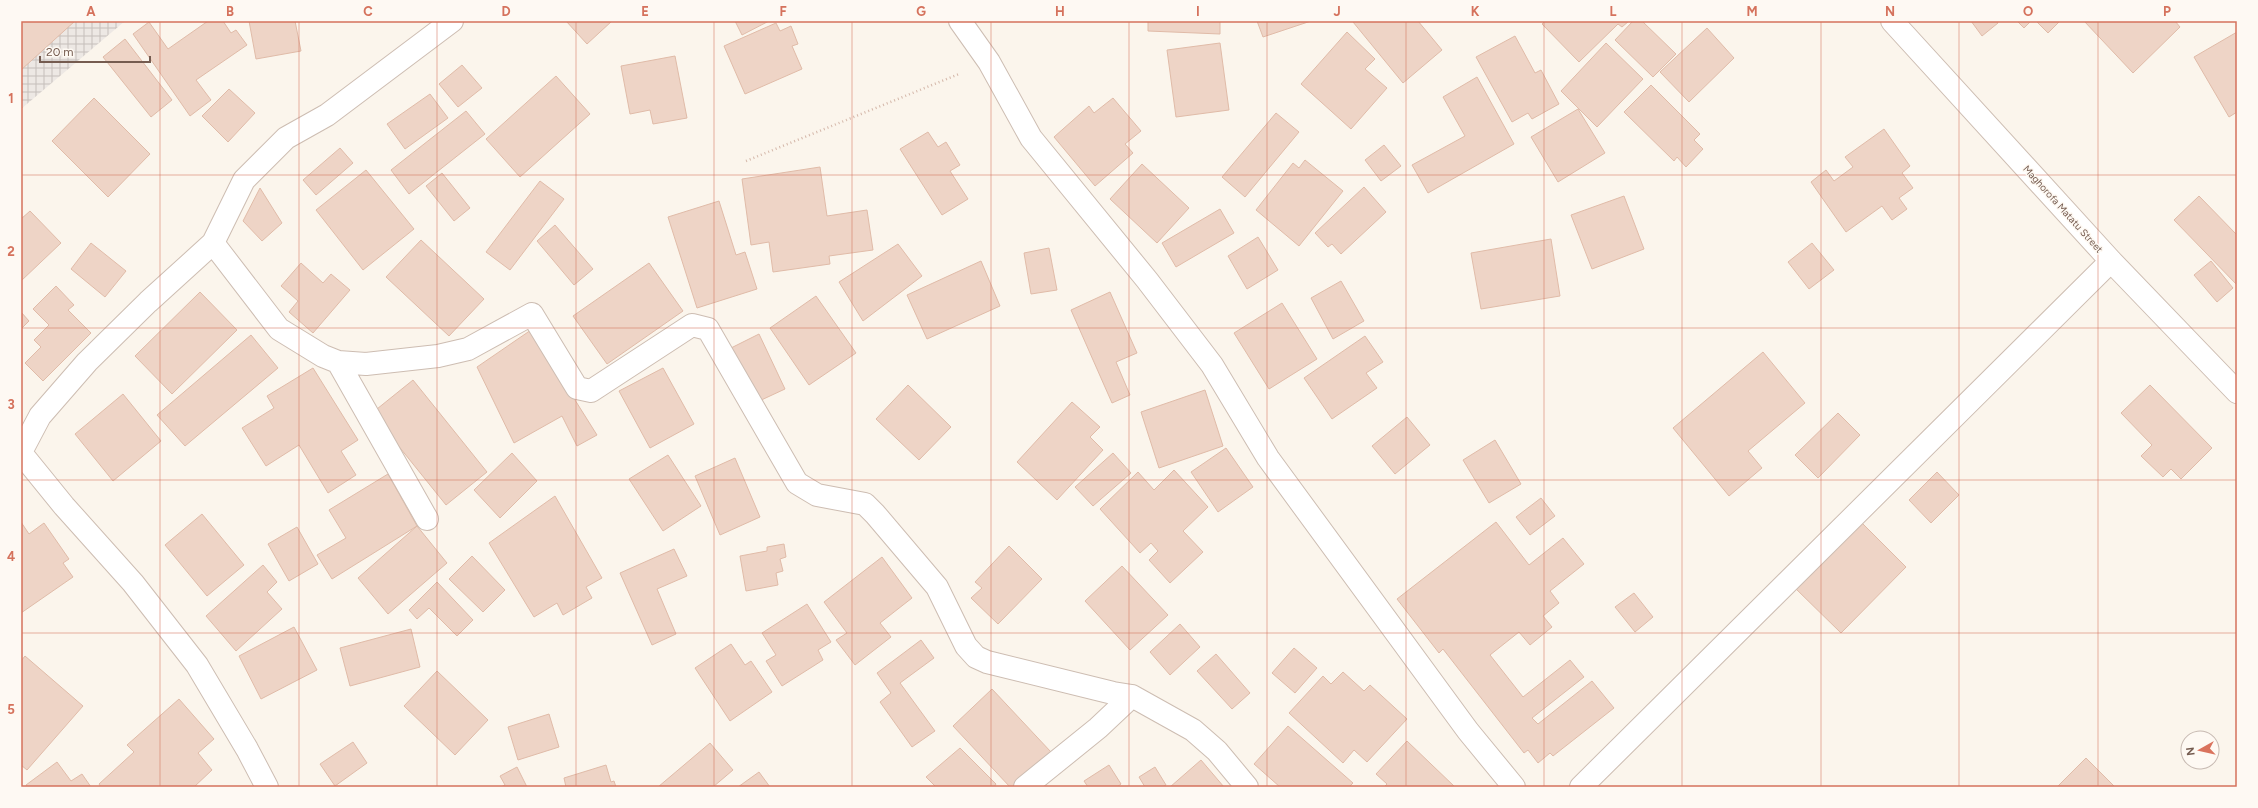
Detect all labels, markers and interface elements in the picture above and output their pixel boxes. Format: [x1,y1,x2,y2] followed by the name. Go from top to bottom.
[86,4,96,19] text: A
[226,4,234,19] text: B
[363,4,373,19] text: C
[501,4,511,19] text: D
[641,4,649,19] text: E
[779,4,787,19] text: F
[916,4,926,19] text: G
[1055,4,1065,19] text: H
[1196,4,1200,19] text: I
[1333,4,1341,19] text: J
[1471,4,1480,19] text: K
[1610,4,1617,19] text: L
[1746,4,1758,19] text: M
[1885,4,1895,19] text: N
[2023,4,2033,19] text: O
[2163,4,2171,19] text: P
[40,38,150,64] scale bar
[46,45,74,59] text: 20 m
[8,91,14,106] text: 1
[2020,162,2106,256] street label: Maghorofa Matatu Street
[7,244,15,259] text: 2
[7,397,15,412] text: 3
[7,549,15,564] text: 4
[7,702,15,717] text: 5
[2180,730,2220,770] north arrow
[2184,746,2198,756] text: N

